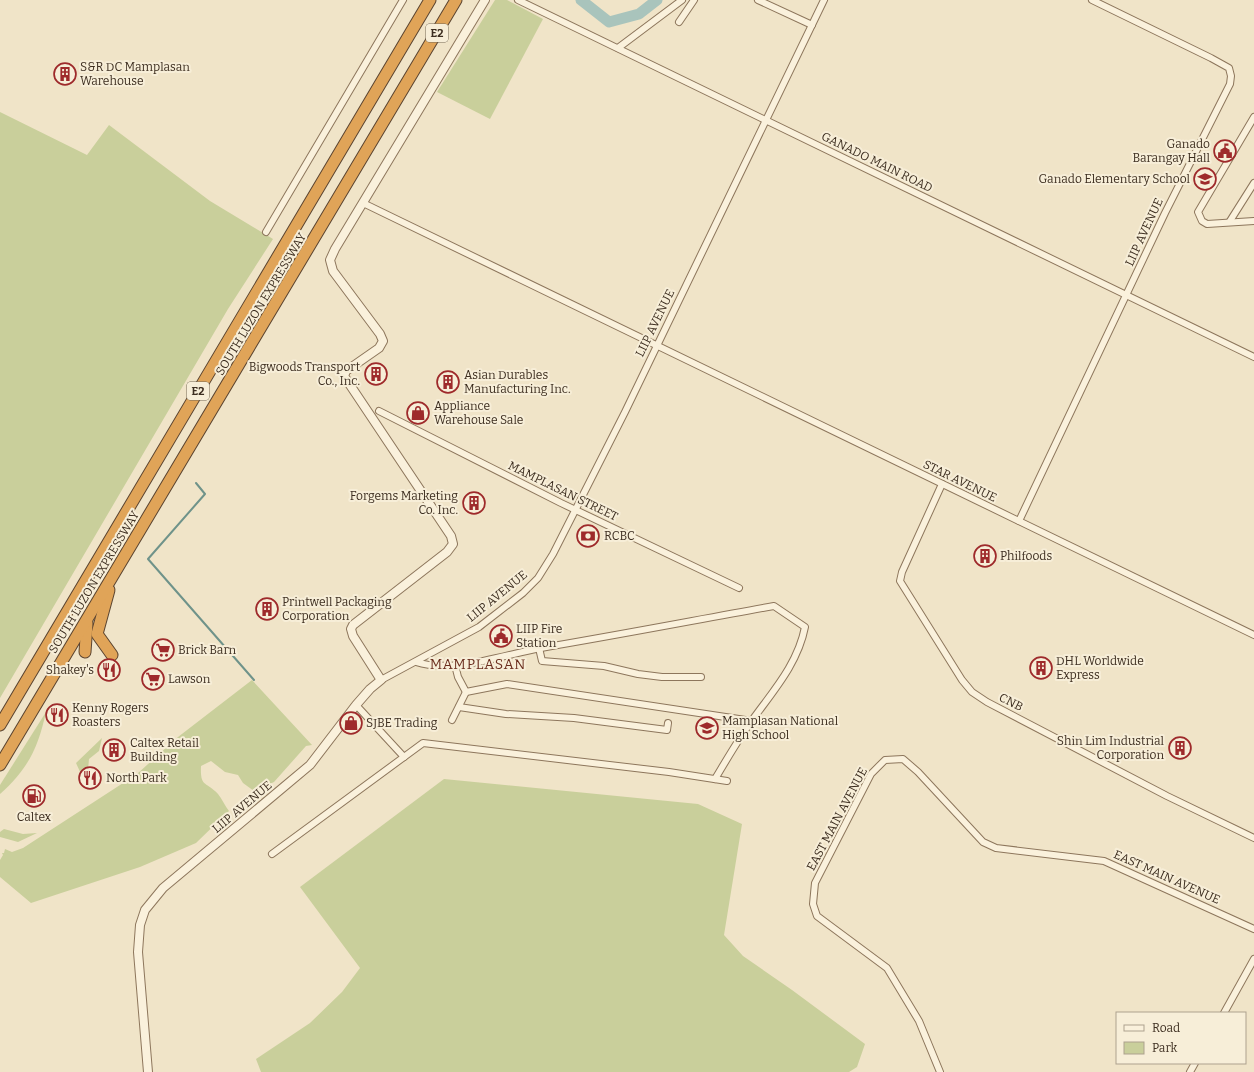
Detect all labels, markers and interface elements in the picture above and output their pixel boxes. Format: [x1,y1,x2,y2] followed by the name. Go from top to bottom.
[426,24,448,42] road number: E2
[80,60,190,88] place label: S&R DC Mamplasan Warehouse
[52,61,78,87] building icon: S&R DC Mamplasan Warehouse
[819,129,935,195] street label: GANADO MAIN ROAD
[1133,137,1211,165] place label: Ganado Barangay Hall
[1212,138,1238,164] public building icon: Ganado Barangay Hall
[1192,166,1218,192] school or university icon: Ganado Elementary School
[1038,172,1191,186] place label: Ganado Elementary School
[1122,196,1166,268] street label: LIIP AVENUE
[213,230,309,378] street label: SOUTH LUZON EXPRESSWAY
[633,287,677,359] street label: LIIP AVENUE
[249,360,361,388] place label: Bigwoods Transport Co., Inc.
[363,361,389,387] building icon: Bigwoods Transport Co., Inc.
[464,368,570,396] place label: Asian Durables Manufacturing Inc.
[435,369,461,395] building icon: Asian Durables Manufacturing Inc.
[187,382,209,400] road number: E2
[434,399,523,427] place label: Appliance Warehouse Sale
[405,400,431,426] shop icon: Appliance Warehouse Sale
[921,457,999,505] street label: STAR AVENUE
[506,458,620,524] street label: MAMPLASAN STREET
[350,489,458,517] place label: Forgems Marketing Co. Inc.
[461,490,487,516] building icon: Forgems Marketing Co. Inc.
[46,508,142,656] street label: SOUTH LUZON EXPRESSWAY
[575,523,601,549] bank icon: RCBC
[604,529,635,543] place label: RCBC
[972,543,998,569] building icon: Philfoods
[1000,549,1052,563] place label: Philfoods
[464,568,530,624] street label: LIIP AVENUE
[282,595,392,623] place label: Printwell Packaging Corporation
[254,596,280,622] building icon: Printwell Packaging Corporation
[516,622,562,650] place label: LIIP Fire Station
[488,623,514,649] public building icon: LIIP Fire Station
[150,637,176,663] supermarket icon: Brick Barn
[178,643,237,657] place label: Brick Barn
[1056,654,1144,682] place label: DHL Worldwide Express
[1028,655,1054,681] building icon: DHL Worldwide Express
[430,656,526,673] district label: MAMPLASAN
[96,657,122,683] restaurant icon: Shakey's
[46,663,94,677] place label: Shakey's
[140,666,166,692] supermarket icon: Lawson
[168,672,211,686] place label: Lawson
[997,690,1025,714] street label: CNB
[72,701,149,729] place label: Kenny Rogers Roasters
[44,702,70,728] restaurant icon: Kenny Rogers Roasters
[338,710,364,736] shop icon: SJBE Trading
[722,714,839,742] place label: Mamplasan National High School
[694,715,720,741] school or university icon: Mamplasan National High School
[366,716,438,730] place label: SJBE Trading
[1057,734,1165,762] place label: Shin Lim Industrial Corporation
[1167,735,1193,761] building icon: Shin Lim Industrial Corporation
[130,736,199,764] place label: Caltex Retail Building
[101,737,127,763] building icon: Caltex Retail Building
[77,765,103,791] restaurant icon: North Park
[804,765,870,873] street label: EAST MAIN AVENUE
[106,771,167,785] place label: North Park
[209,778,275,836] street label: LIIP AVENUE
[21,783,47,809] fuel station icon: Caltex
[17,810,52,824] place label: Caltex
[1112,847,1222,907] street label: EAST MAIN AVENUE
[1116,1012,1246,1064] legend
[1152,1021,1180,1035] text: Road
[1152,1041,1178,1055] text: Park

